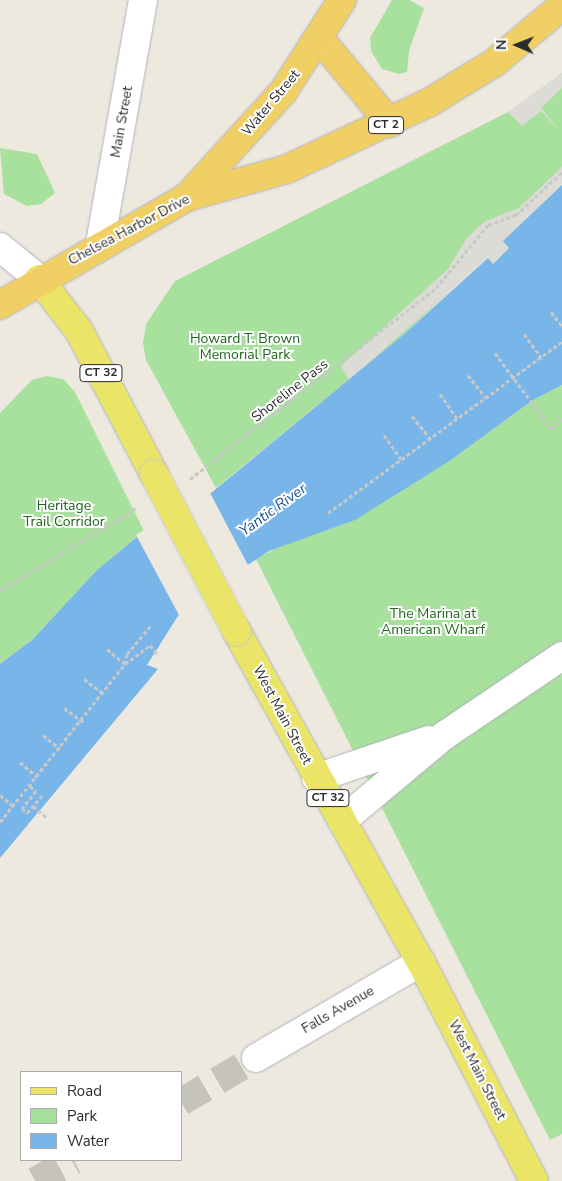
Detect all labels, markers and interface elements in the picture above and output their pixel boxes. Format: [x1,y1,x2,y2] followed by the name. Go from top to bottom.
[492,20,542,70] north arrow
[492,39,511,50] text: N
[238,67,304,139] street label: Water Street
[107,85,137,159] street label: Main Street
[367,116,405,134] road number: CT 2
[65,191,193,269] street label: Chelsea Harbor Drive
[190,331,300,364] park label: Howard T. Brown Memorial Park
[248,356,332,426] street label: Shoreline Pass
[78,363,124,382] road number: CT 32
[236,480,310,540] water label: Yantic River
[23,498,105,530] park label: Heritage Trail Corridor
[381,606,485,638] park label: The Marina at American Wharf
[249,663,315,767] street label: West Main Street
[306,788,350,808] road number: CT 32
[299,982,377,1038] street label: Falls Avenue
[445,1017,509,1123] street label: West Main Street
[20,1071,182,1161] legend
[67,1081,102,1101] text: Road
[67,1106,97,1126] text: Park
[67,1131,109,1151] text: Water

